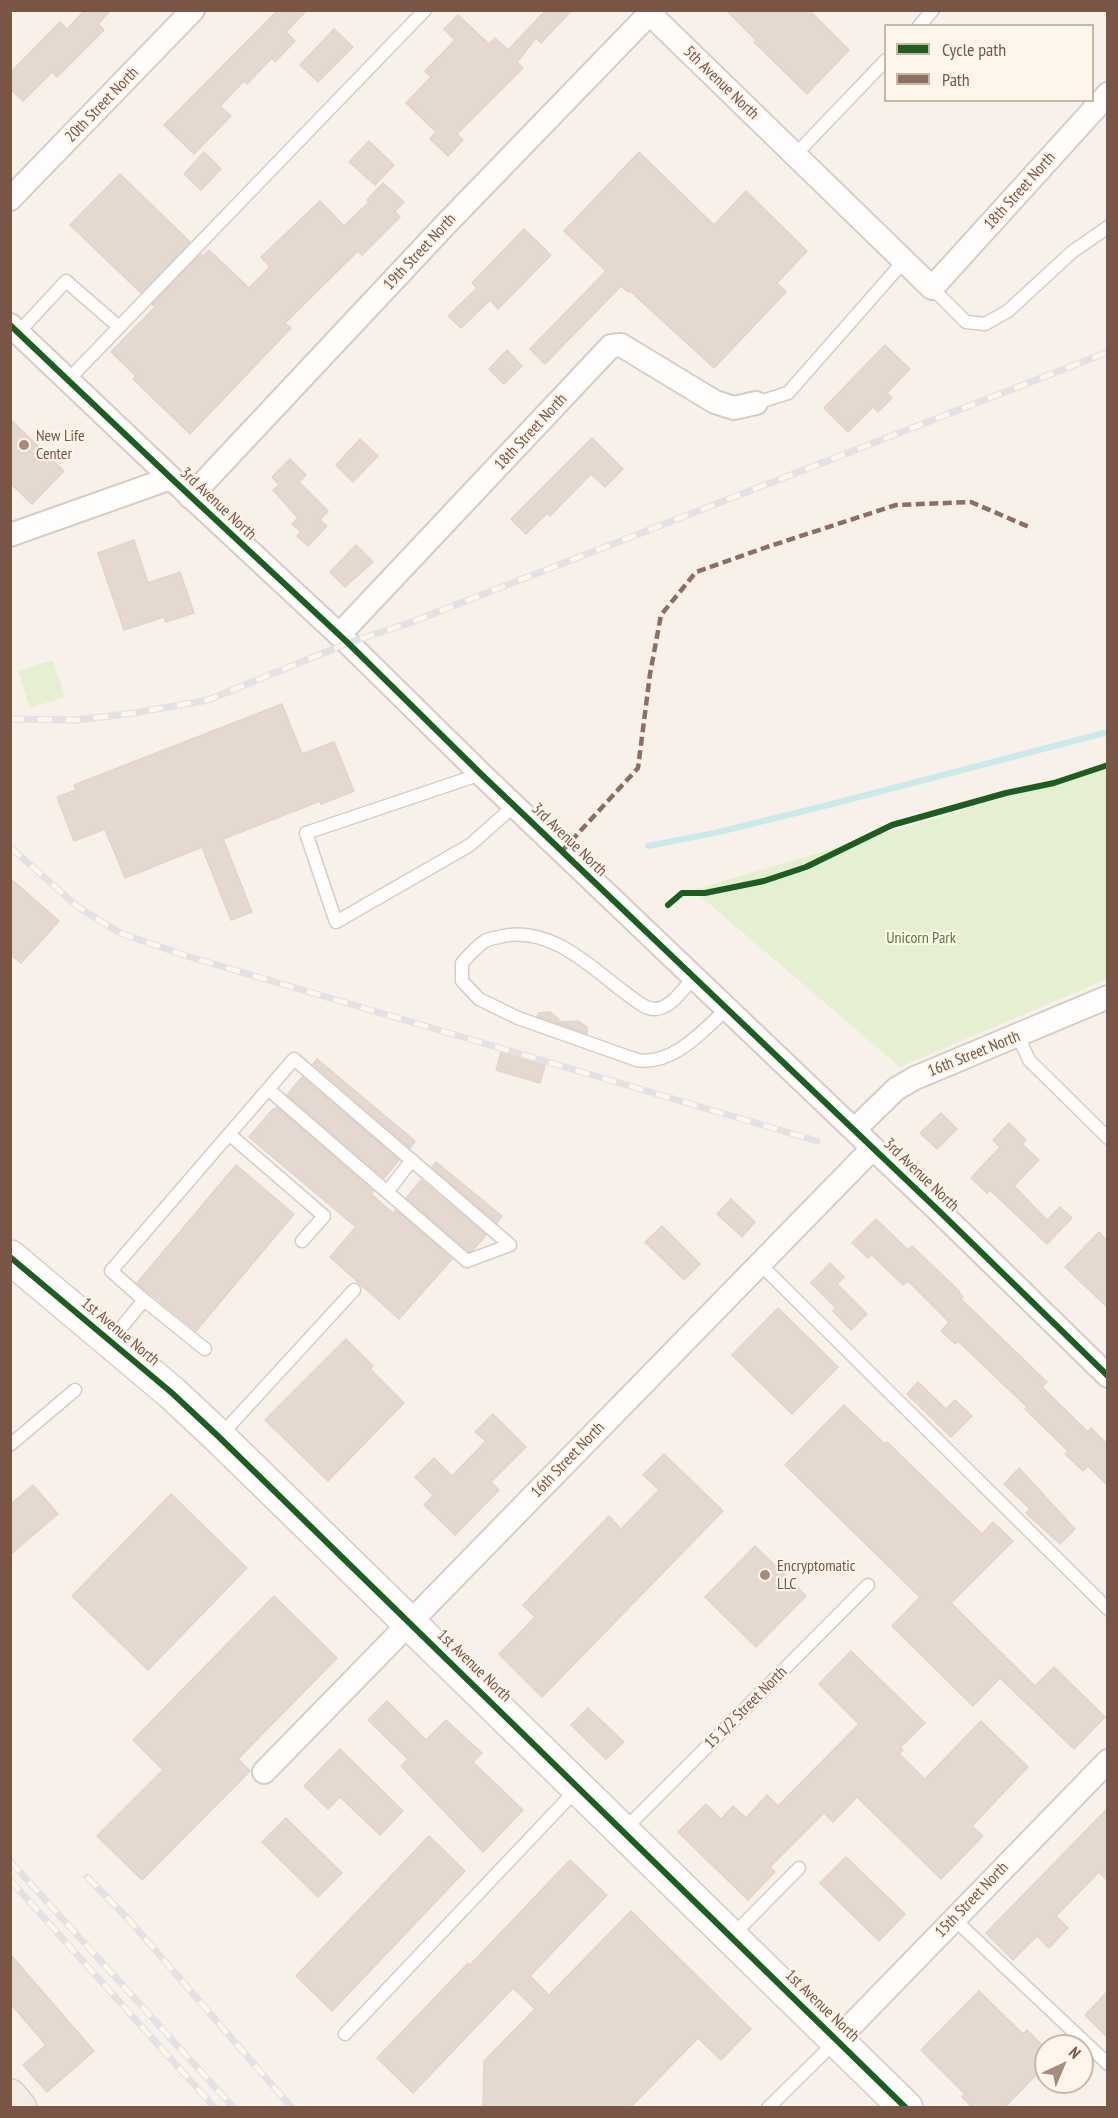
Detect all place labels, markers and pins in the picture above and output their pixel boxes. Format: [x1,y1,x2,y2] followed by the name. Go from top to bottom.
[36,426,85,464] place label: New Life Center
[17,438,31,452] marker: New Life Center
[777,1556,856,1594] place label: Encryptomatic LLC
[758,1568,772,1582] marker: Encryptomatic LLC

